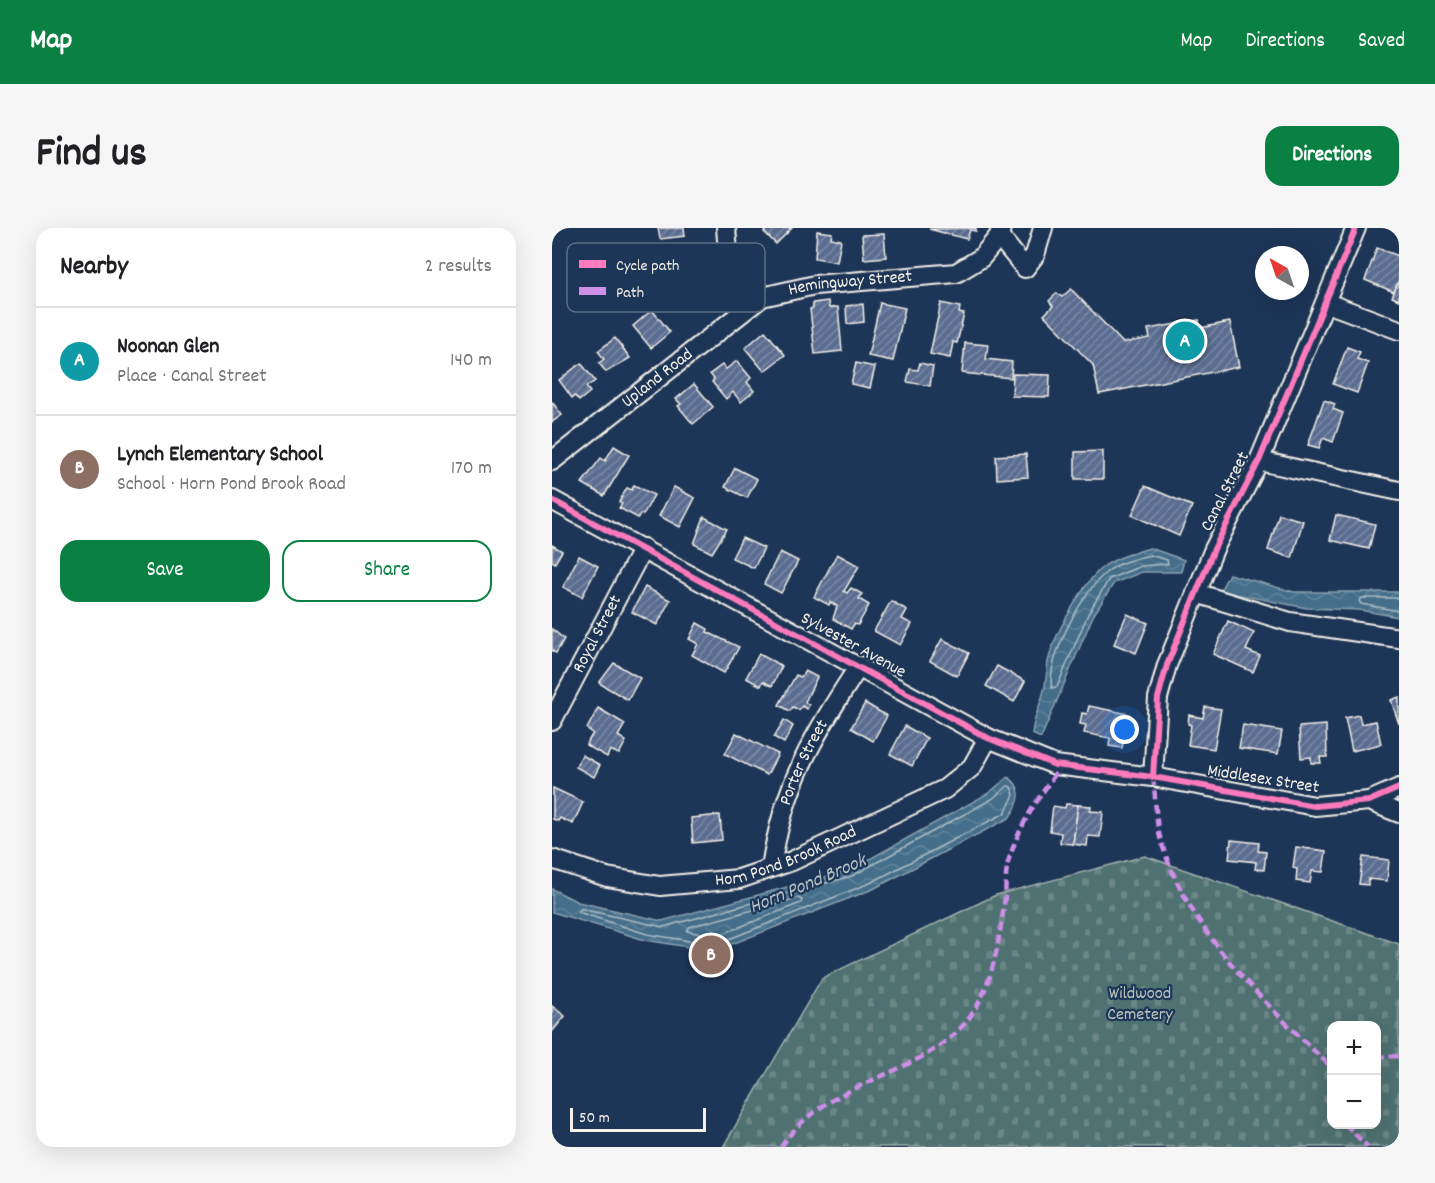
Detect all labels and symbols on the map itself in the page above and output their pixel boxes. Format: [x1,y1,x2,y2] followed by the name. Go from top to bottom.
[567,243,765,312] legend
[1255,246,1309,300] north arrow
[616,255,679,278] text: Cycle path
[786,264,913,303] street label: Hemingway Street
[616,282,644,305] text: Path
[1166,318,1204,364] pin: A
[617,343,699,414] street label: Upland Road
[1195,448,1257,536] street label: Canal Street
[567,591,629,678] street label: Royal Street
[796,607,910,685] street label: Sylvester Avenue
[774,715,835,809] street label: Porter Street
[1110,715,1139,744] your location
[1205,759,1321,801] street label: Middlesex Street
[711,819,859,891] street label: Horn Pond Brook Road
[746,850,870,920] water label: Horn Pond Brook
[692,932,730,978] pin: B
[1107,982,1174,1028] park label: Wildwood Cemetery
[570,1105,706,1132] scale bar

